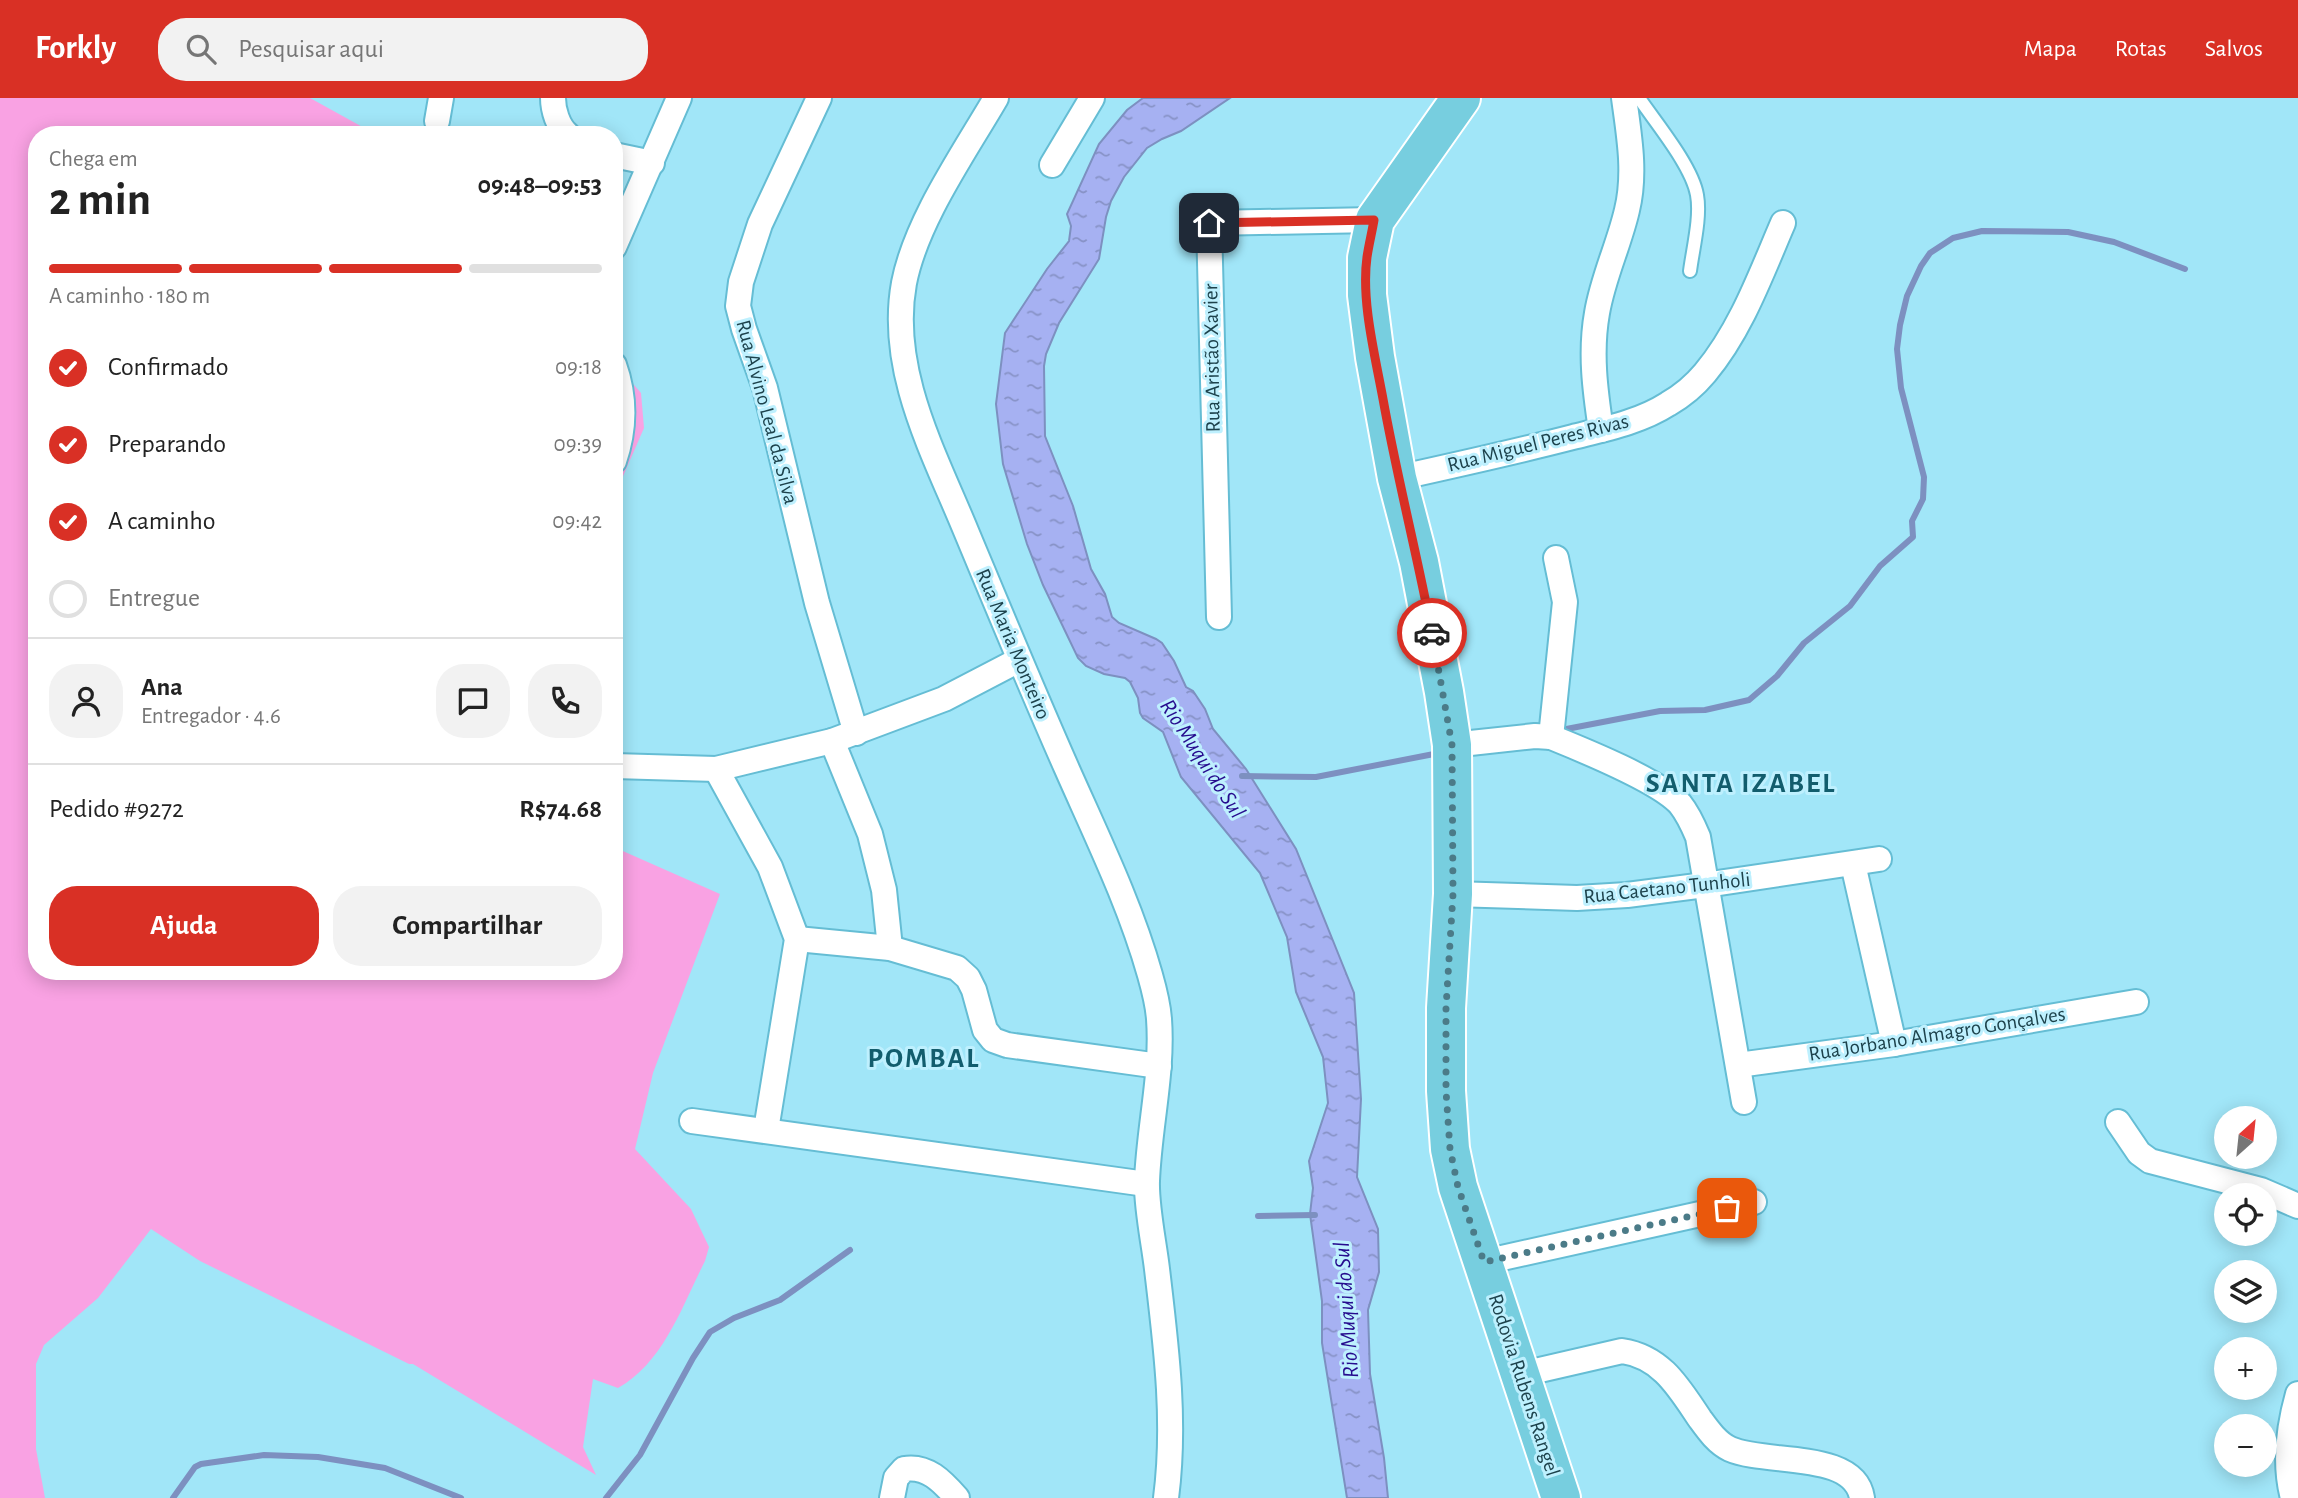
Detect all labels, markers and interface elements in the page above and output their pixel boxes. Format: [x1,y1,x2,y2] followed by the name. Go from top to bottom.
[158,18,648,81] search box
[182,30,220,68] icon: search
[35,32,116,65] text: Forkly
[238,36,384,62] text: Pesquisar aqui
[2024,37,2077,61] text: Mapa
[2115,37,2167,61] text: Rotas
[2205,37,2263,61] text: Salvos
[49,148,138,171] text: Chega em
[478,172,602,198] text: 09:48–09:53
[49,177,151,223] text: 2 min
[1179,193,1239,253] pin
[1190,204,1228,242] icon: home
[1200,283,1224,433] street label: Rua Aristão Xavier
[49,285,210,308] text: A caminho · 180 m
[732,318,802,507] street label: Rua Alvino Leal da Silva
[49,349,87,387] icon: check
[108,354,229,380] text: Confirmado
[555,356,602,379] text: 09:18
[1445,410,1631,476] street label: Rua Miguel Peres Rivas
[49,426,87,464] icon: check
[108,431,226,457] text: Preparando
[553,433,602,456] text: 09:39
[49,503,87,541] icon: check
[108,508,216,534] text: A caminho
[552,510,602,533] text: 09:42
[972,566,1054,722] street label: Rua Maria Monteiro
[108,585,200,611] text: Entregue
[1397,598,1467,668] courier
[1413,614,1451,652] icon: car
[49,664,123,738] button: person
[436,664,510,738] button: chat
[528,664,602,738] button: phone
[141,674,183,700] text: Ana
[1155,695,1249,823] water label: Rio Muqui do Sul
[141,705,281,728] text: Entregador · 4.6
[1646,770,1836,798] district label: SANTA IZABEL
[49,796,184,822] text: Pedido #9272
[519,796,602,822] text: R$74.68
[1582,869,1752,907] street label: Rua Caetano Tunholi
[49,886,319,966] button: Ajuda
[333,886,602,966] button: Compartilhar
[1807,1003,2067,1065] street label: Rua Jorbano Almagro Gonçalves
[868,1045,980,1073] district label: POMBAL
[2214,1106,2277,1169] north arrow
[2214,1106,2277,1477] map controls
[1697,1178,1757,1238] pin
[2214,1183,2277,1246] button: locate
[1708,1189,1746,1227] icon: bag
[1331,1241,1363,1379] water label: Rio Muqui do Sul
[2214,1260,2277,1323] button: layers
[1485,1291,1563,1479] street label: Rodovia Rubens Rangel
[2214,1337,2277,1400] button: +
[2214,1414,2277,1477] button: −

